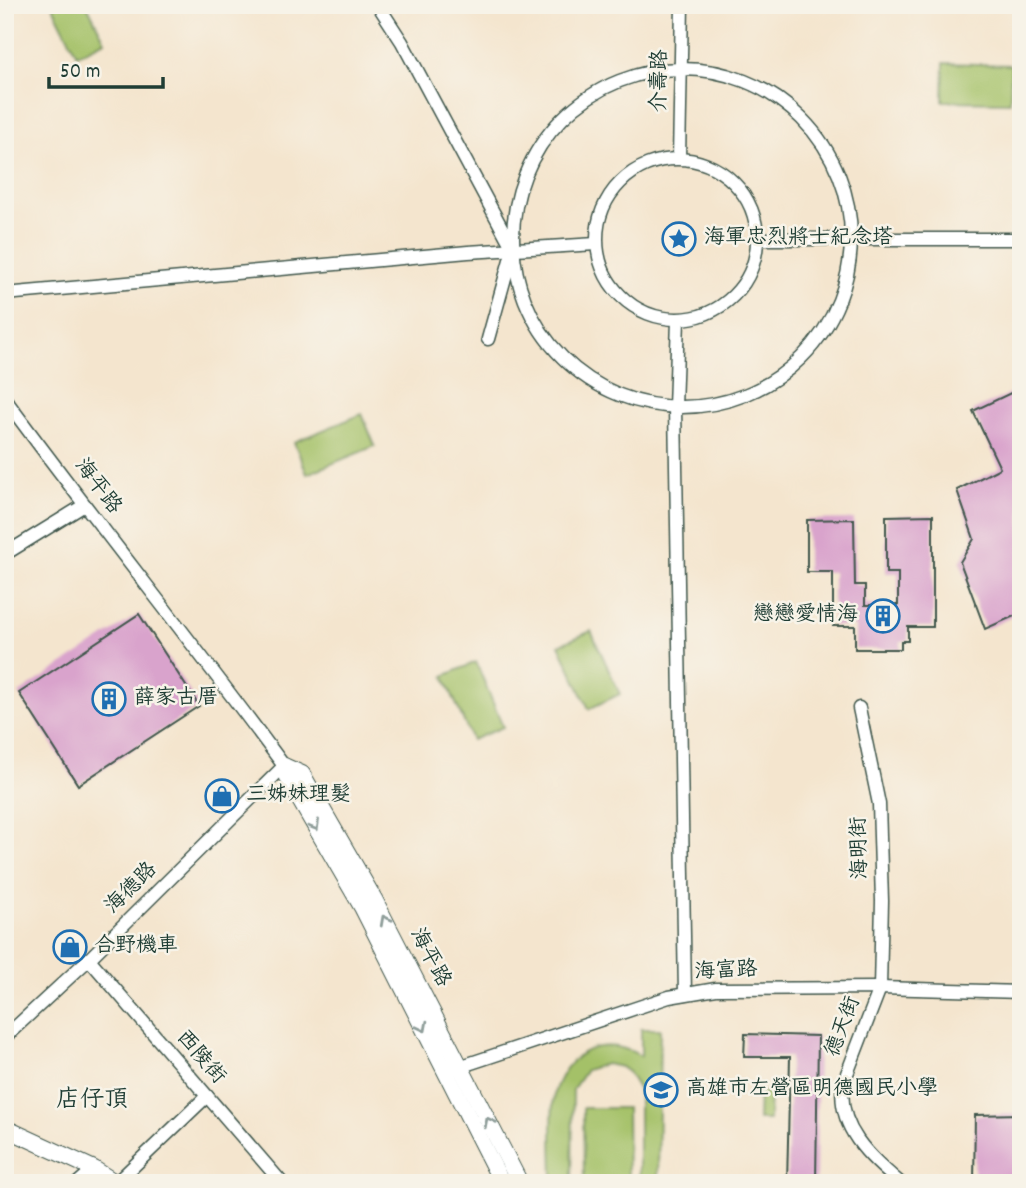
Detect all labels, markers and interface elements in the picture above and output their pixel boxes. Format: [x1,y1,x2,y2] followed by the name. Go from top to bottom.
[49,46,163,90] scale bar
[645,49,677,113] street label: 介壽路
[60,58,100,88] text: 50 m
[660,220,698,258] place icon: 海軍忠烈將士紀念塔
[704,224,893,254] place label: 海軍忠烈將士紀念塔
[66,453,128,521] street label: 海平路
[864,597,902,635] building icon: 戀戀愛情海
[753,601,858,631] place label: 戀戀愛情海
[90,680,128,718] building icon: 薛家古厝
[134,684,218,714] place label: 薛家古厝
[203,777,241,815] shop icon: 三姊妹理髮
[246,781,351,811] place label: 三姊妹理髮
[845,816,877,880] street label: 海明街
[307,819,320,832] one-way arrow
[99,856,165,922] street label: 海德路
[380,915,393,927] one-way arrow
[401,923,457,993] street label: 海平路
[51,928,89,966] shop icon: 合野機車
[94,932,178,962] place label: 合野機車
[694,955,758,989] street label: 海富路
[819,992,869,1062] street label: 德天街
[415,1020,429,1032] one-way arrow
[168,1024,232,1092] street label: 西陵街
[642,1071,680,1109] school or university icon: 高雄市左營區明德國民小學
[686,1075,938,1105] place label: 高雄市左營區明德國民小學
[56,1084,128,1118] district label: 店仔頂
[484,1117,497,1129] one-way arrow

